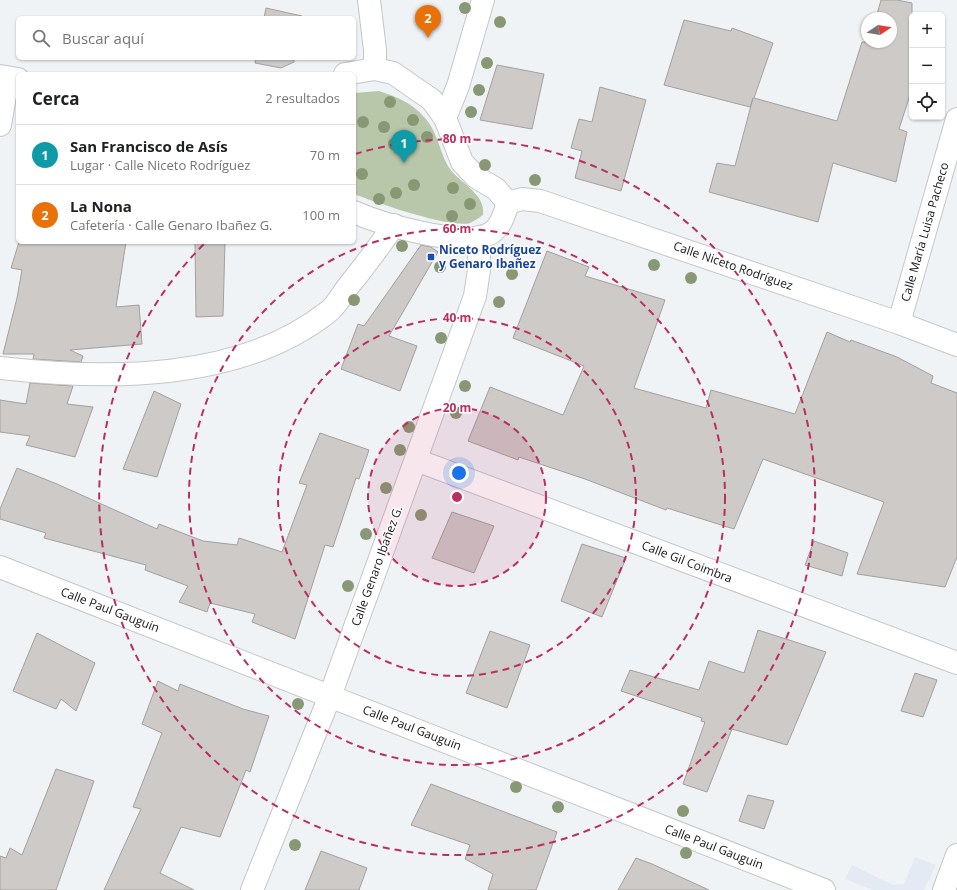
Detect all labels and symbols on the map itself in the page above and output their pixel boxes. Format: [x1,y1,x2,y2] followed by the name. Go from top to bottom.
[415,5,441,38] pin: 2
[861,12,897,48] north arrow
[391,130,417,163] pin: 1
[443,130,471,147] text: 80 m
[896,160,953,304] street label: Calle María Luisa Pacheco
[443,220,471,237] text: 60 m
[671,237,796,294] street label: Calle Niceto Rodríguez
[439,241,541,272] place label: Niceto Rodríguez y Genaro Ibañez
[426,252,436,262] marker: Niceto Rodríguez y Genaro Ibañez
[443,309,471,326] text: 40 m
[443,399,471,416] text: 20 m
[449,463,469,483] your location
[450,490,464,504] centre of rings
[347,503,406,628] street label: Calle Genaro Ibañez G.
[639,536,735,587] street label: Calle Gil Coimbra
[58,583,162,636] street label: Calle Paul Gauguin
[360,701,464,754] street label: Calle Paul Gauguin
[662,820,766,873] street label: Calle Paul Gauguin

